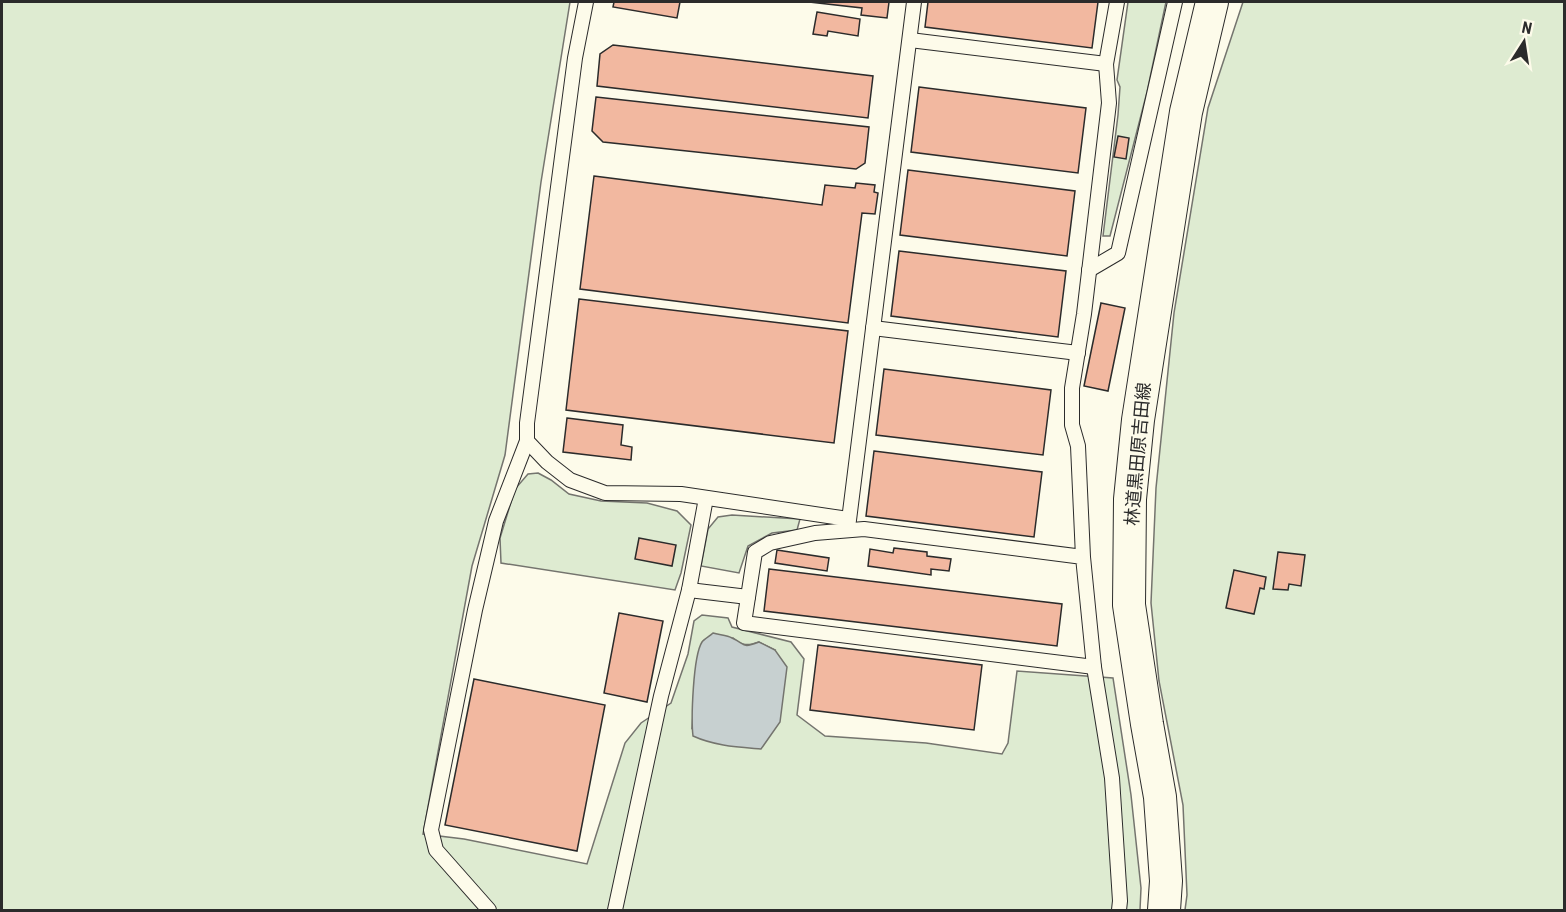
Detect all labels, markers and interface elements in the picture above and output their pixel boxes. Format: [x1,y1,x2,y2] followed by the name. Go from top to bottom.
[1494,12,1554,72] north arrow
[1520,18,1534,38] text: N
[1121,381,1154,527] street label: 林道黒田原吉田線

